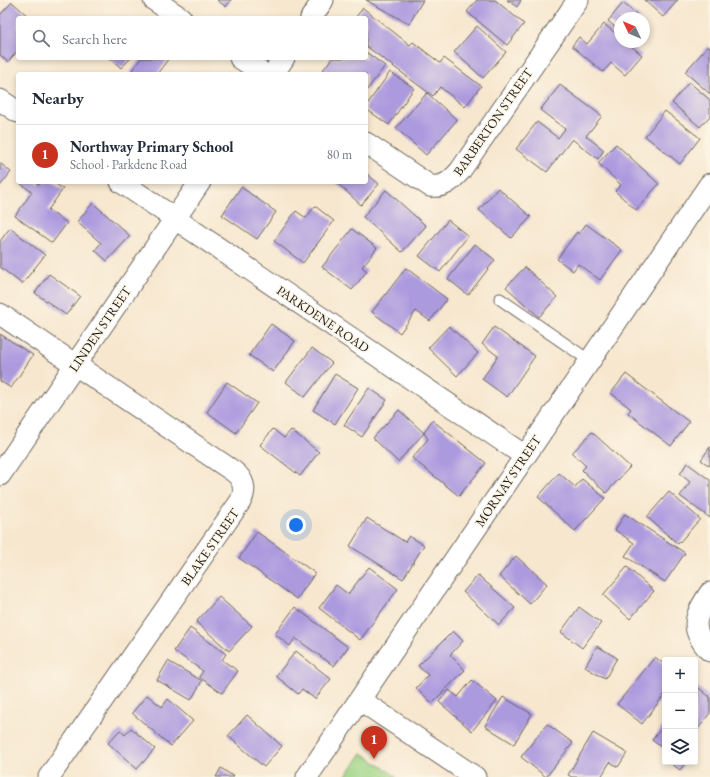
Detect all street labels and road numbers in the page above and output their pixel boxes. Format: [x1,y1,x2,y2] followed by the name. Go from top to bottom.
[449,65,537,179] street label: BARBERTON STREET
[273,282,373,356] street label: PARKDENE ROAD
[65,283,135,375] street label: LINDEN STREET
[471,432,545,530] street label: MORNAY STREET
[177,505,243,589] street label: BLAKE STREET

